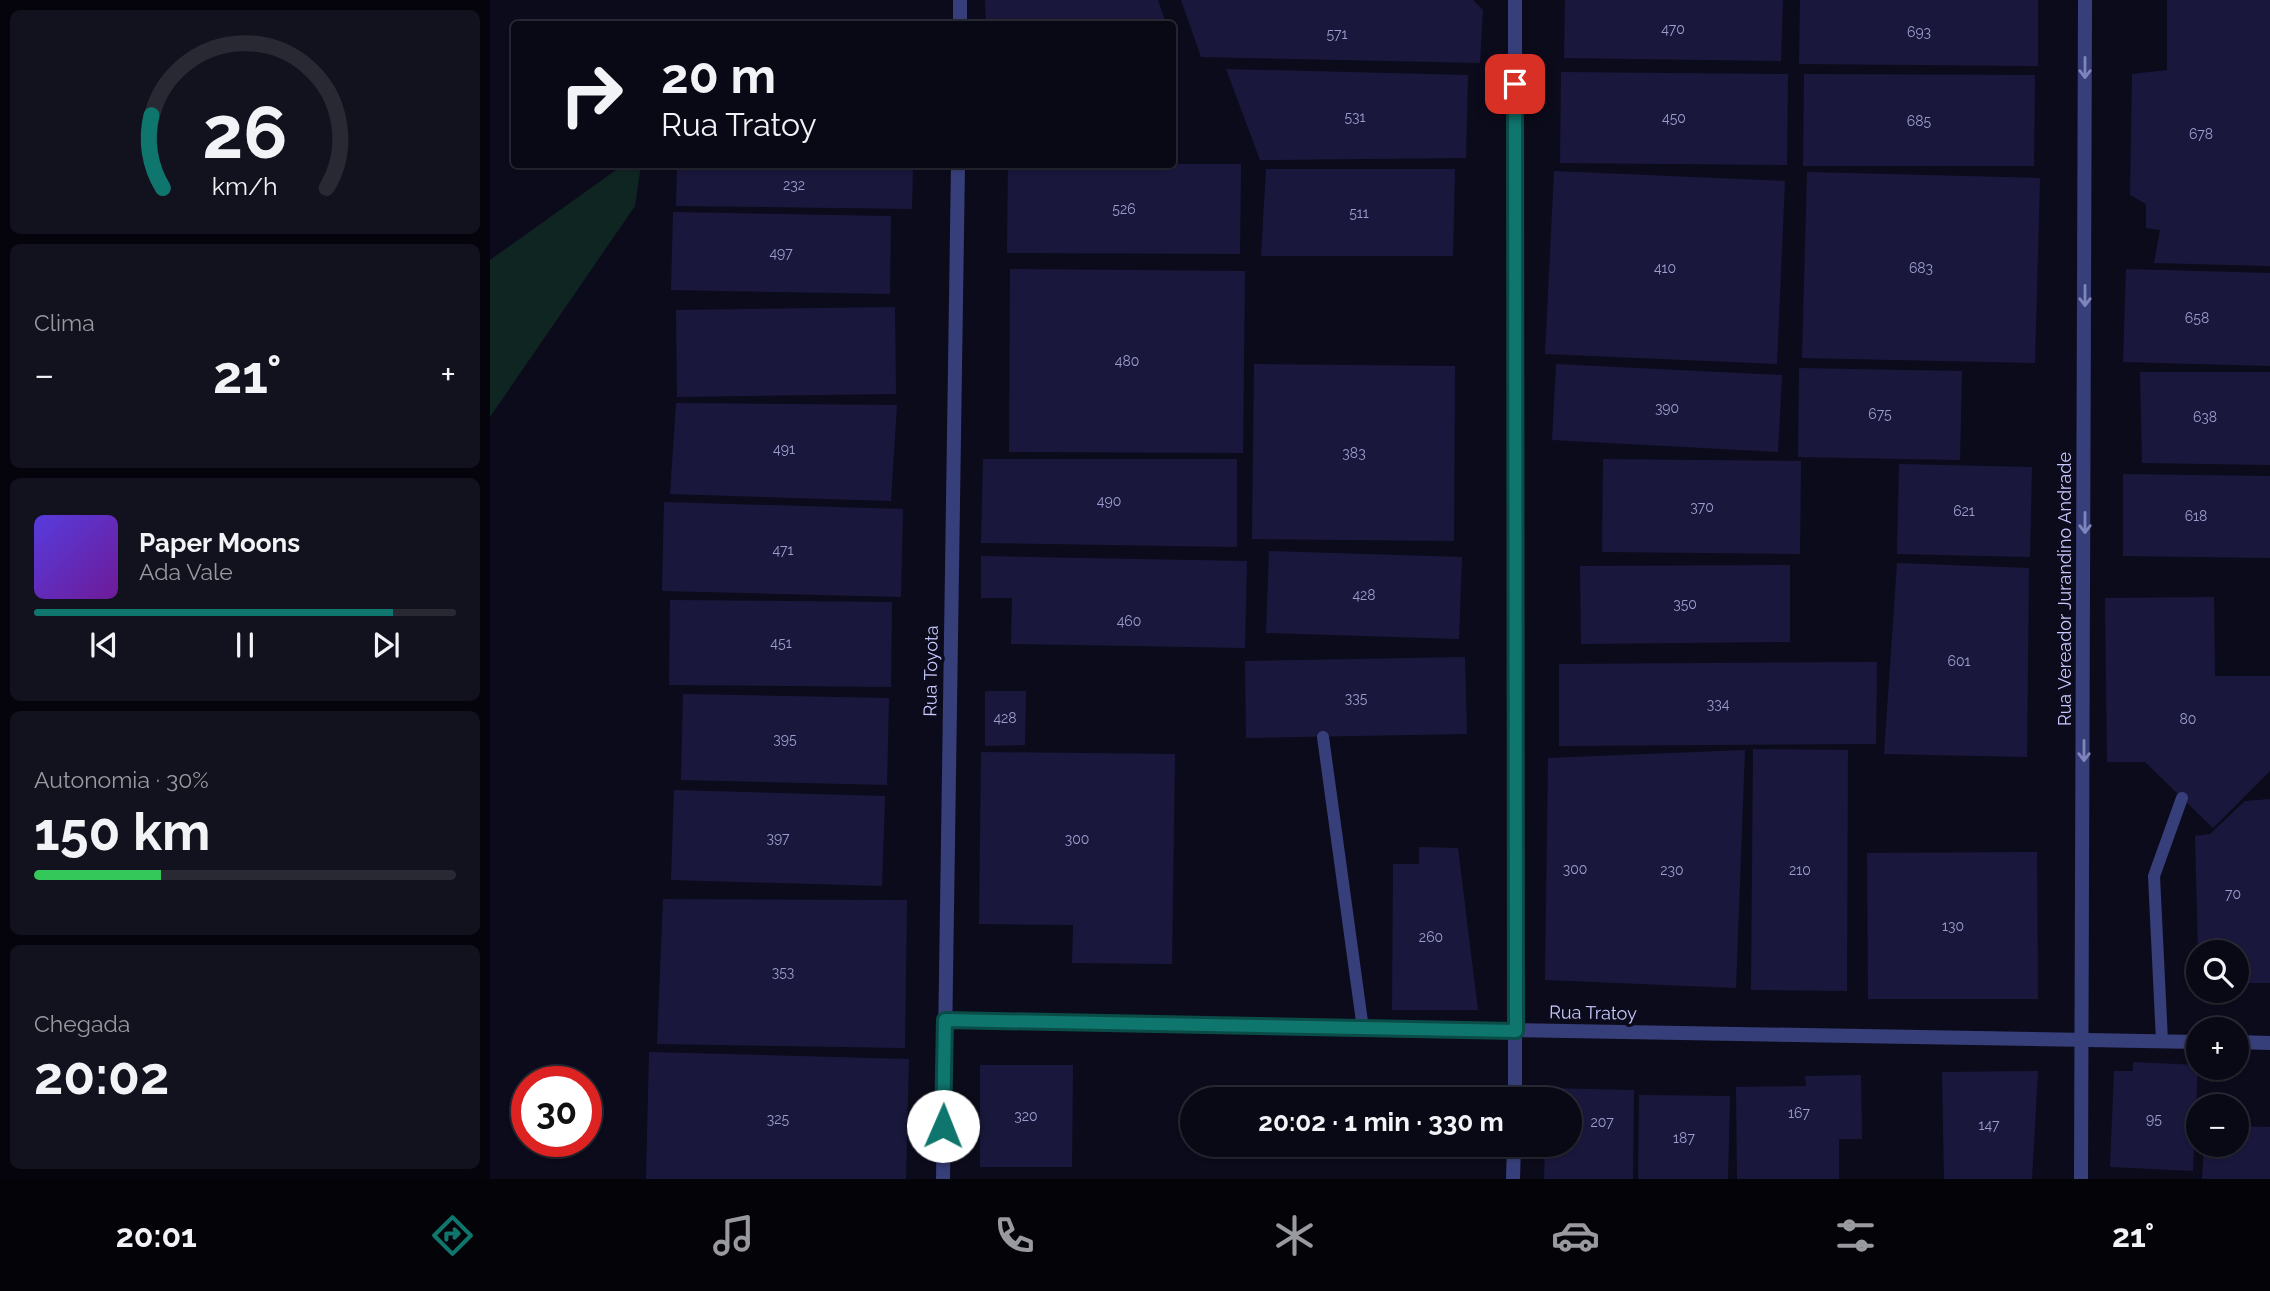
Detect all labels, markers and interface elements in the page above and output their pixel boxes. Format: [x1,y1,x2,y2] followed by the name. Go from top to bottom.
[1661,21,1685,37] house number: 470
[1907,24,1931,40] house number: 693
[1326,26,1348,42] house number: 571
[661,47,776,104] text: 20 m
[546,49,637,140] icon: right
[1485,54,1545,114] pin
[2078,56,2092,79] one-way arrow
[1496,65,1534,103] icon: arrive
[202,90,288,175] text: 26
[661,106,817,143] text: Rua Tratoy
[1344,109,1366,125] house number: 531
[1662,110,1686,126] house number: 450
[1907,113,1932,129] house number: 685
[2189,126,2213,142] house number: 678
[212,171,278,201] text: km/h
[783,177,805,193] house number: 232
[1112,201,1136,217] house number: 526
[1349,205,1369,221] house number: 511
[769,245,793,261] house number: 497
[1654,260,1676,276] house number: 410
[1909,260,1933,276] house number: 683
[2078,284,2092,307] one-way arrow
[34,309,95,336] text: Clima
[2185,310,2209,326] house number: 658
[213,344,282,405] text: 21°
[34,352,54,397] text: −
[440,352,456,397] text: +
[1115,353,1139,369] house number: 480
[1655,400,1679,416] house number: 390
[1868,406,1892,422] house number: 675
[2193,409,2217,425] house number: 638
[773,441,795,457] house number: 491
[1342,445,1366,461] house number: 383
[2054,452,2075,726] street label: Rua Vereador Jurandino Andrade
[1097,493,1121,509] house number: 490
[1690,499,1714,515] house number: 370
[1953,503,1975,519] house number: 621
[2185,508,2207,524] house number: 618
[2078,511,2092,534] one-way arrow
[139,528,300,558] text: Paper Moons
[772,542,794,558] house number: 471
[139,558,233,585] text: Ada Vale
[1352,587,1376,603] house number: 428
[1673,596,1697,612] house number: 350
[1117,613,1141,629] house number: 460
[919,625,942,717] street label: Rua Toyota
[85,626,123,664] icon: previous
[226,626,264,664] icon: pause
[367,626,405,664] icon: next
[770,635,792,651] house number: 451
[1947,653,1971,669] house number: 601
[1345,690,1368,706] house number: 335
[1707,696,1730,712] house number: 334
[993,710,1017,726] house number: 428
[2180,711,2196,727] house number: 80
[773,731,797,747] house number: 395
[2077,739,2091,762] one-way arrow
[34,766,209,793] text: Autonomia · 30%
[34,801,210,862] text: 150 km
[766,830,790,846] house number: 397
[1065,831,1089,847] house number: 300
[1563,861,1587,877] house number: 300
[1660,862,1684,878] house number: 230
[1789,862,1811,878] house number: 210
[2225,886,2241,902] house number: 70
[1942,918,1964,934] house number: 130
[1419,929,1443,945] house number: 260
[2186,940,2249,1157] map controls
[2186,940,2249,1003] button: search
[772,964,794,980] house number: 353
[1549,1001,1637,1024] street label: Rua Tratoy
[34,1010,130,1037] text: Chegada
[2186,1017,2249,1080] button: +
[34,1045,169,1106] text: 20:02
[511,1066,602,1157] speed limit sign: 30
[906,1089,980,1163] position arrow
[2186,1094,2249,1157] button: −
[1788,1105,1810,1121] house number: 167
[1258,1107,1504,1137] text: 20:02 · 1 min · 330 m
[1014,1108,1038,1124] house number: 320
[767,1111,790,1127] house number: 325
[2146,1111,2162,1127] house number: 95
[1590,1114,1614,1130] house number: 207
[1978,1117,2000,1133] house number: 147
[1673,1130,1695,1146] house number: 187
[428,1211,477,1260] icon: directions
[709,1211,758,1260] icon: music
[990,1211,1039,1260] icon: phone
[1270,1211,1319,1260] icon: climate
[1551,1211,1600,1260] icon: car
[1831,1211,1880,1260] icon: filters
[116,1217,197,1254] text: 20:01
[2112,1217,2154,1254] text: 21°

